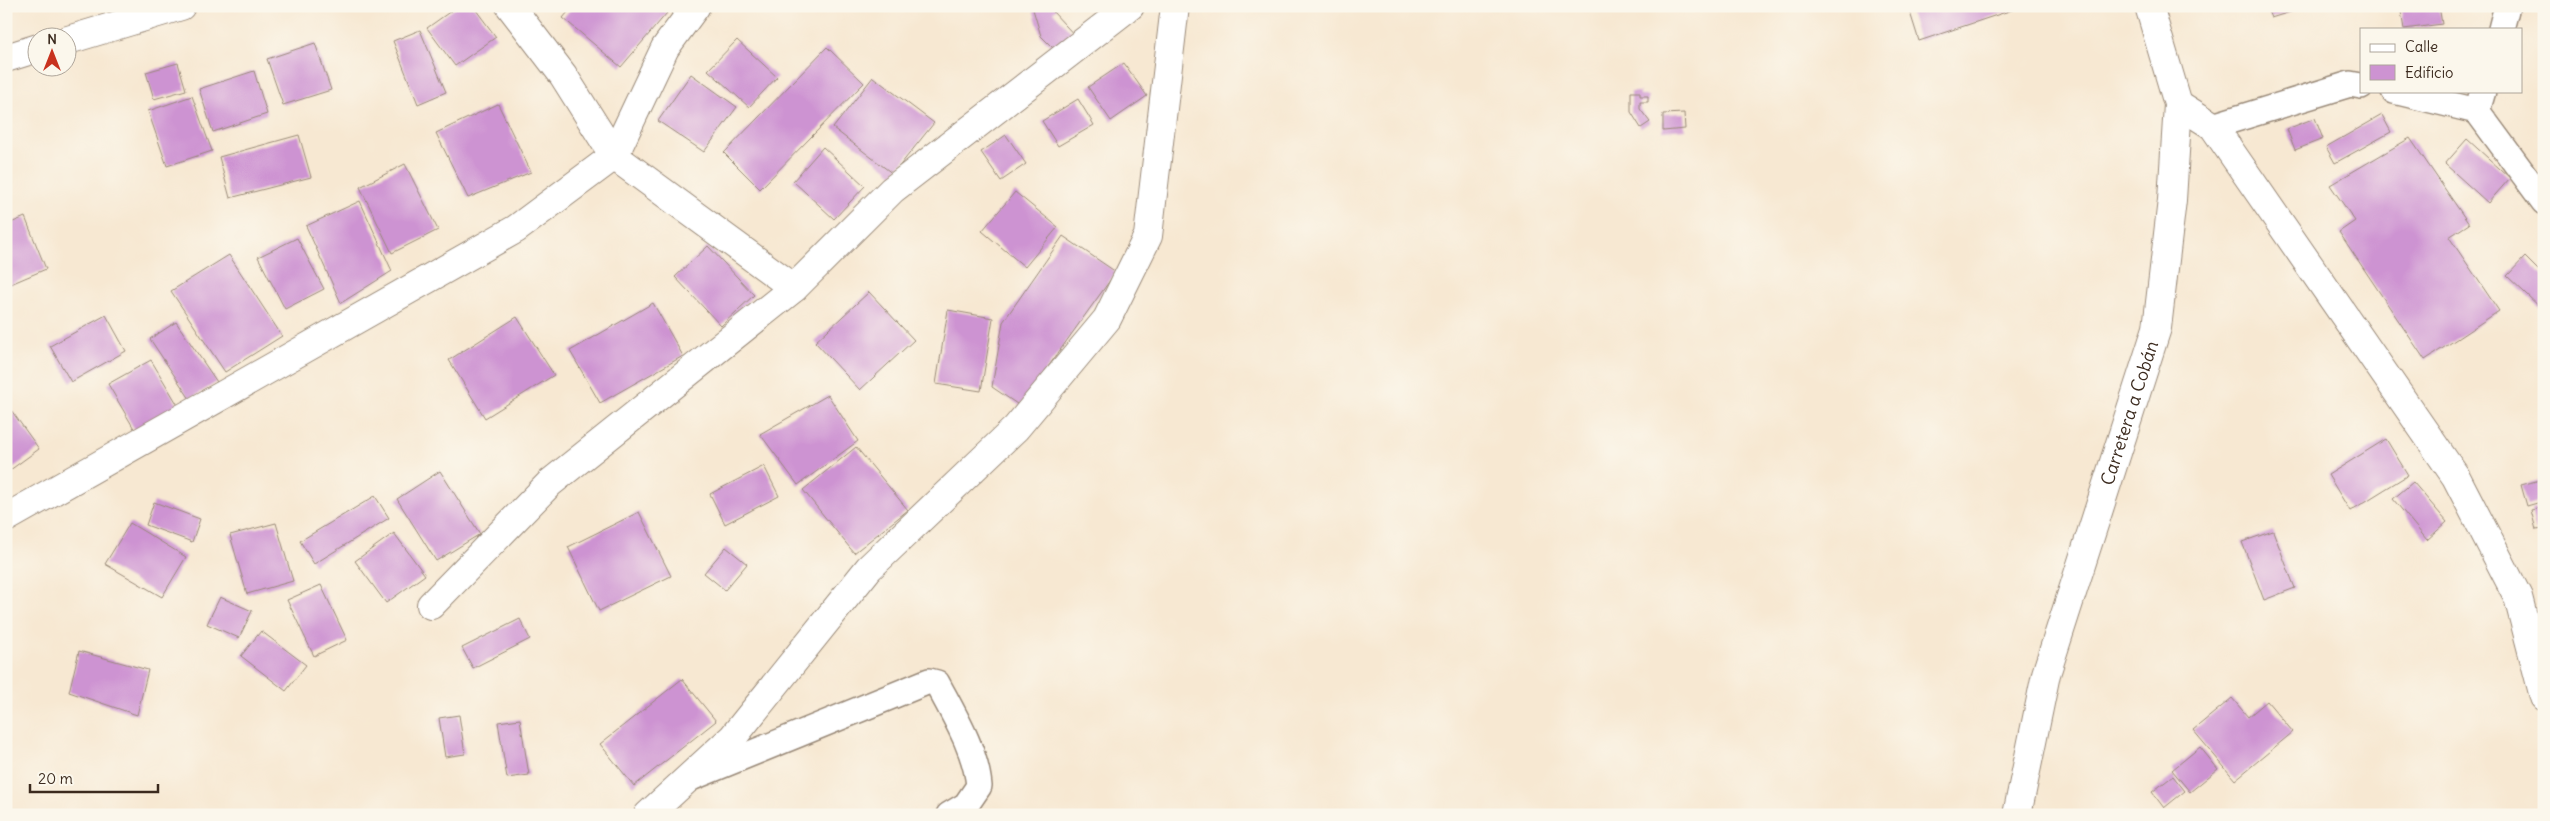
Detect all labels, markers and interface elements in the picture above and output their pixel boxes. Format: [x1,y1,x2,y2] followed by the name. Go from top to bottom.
[28,28,78,78] north arrow
[2360,28,2522,92] legend
[47,30,57,48] text: N
[2405,37,2438,56] text: Calle
[2405,63,2453,82] text: Edificio
[2095,338,2163,488] street label: Carretera a Cobán
[30,761,158,793] scale bar
[38,769,73,788] text: 20 m

